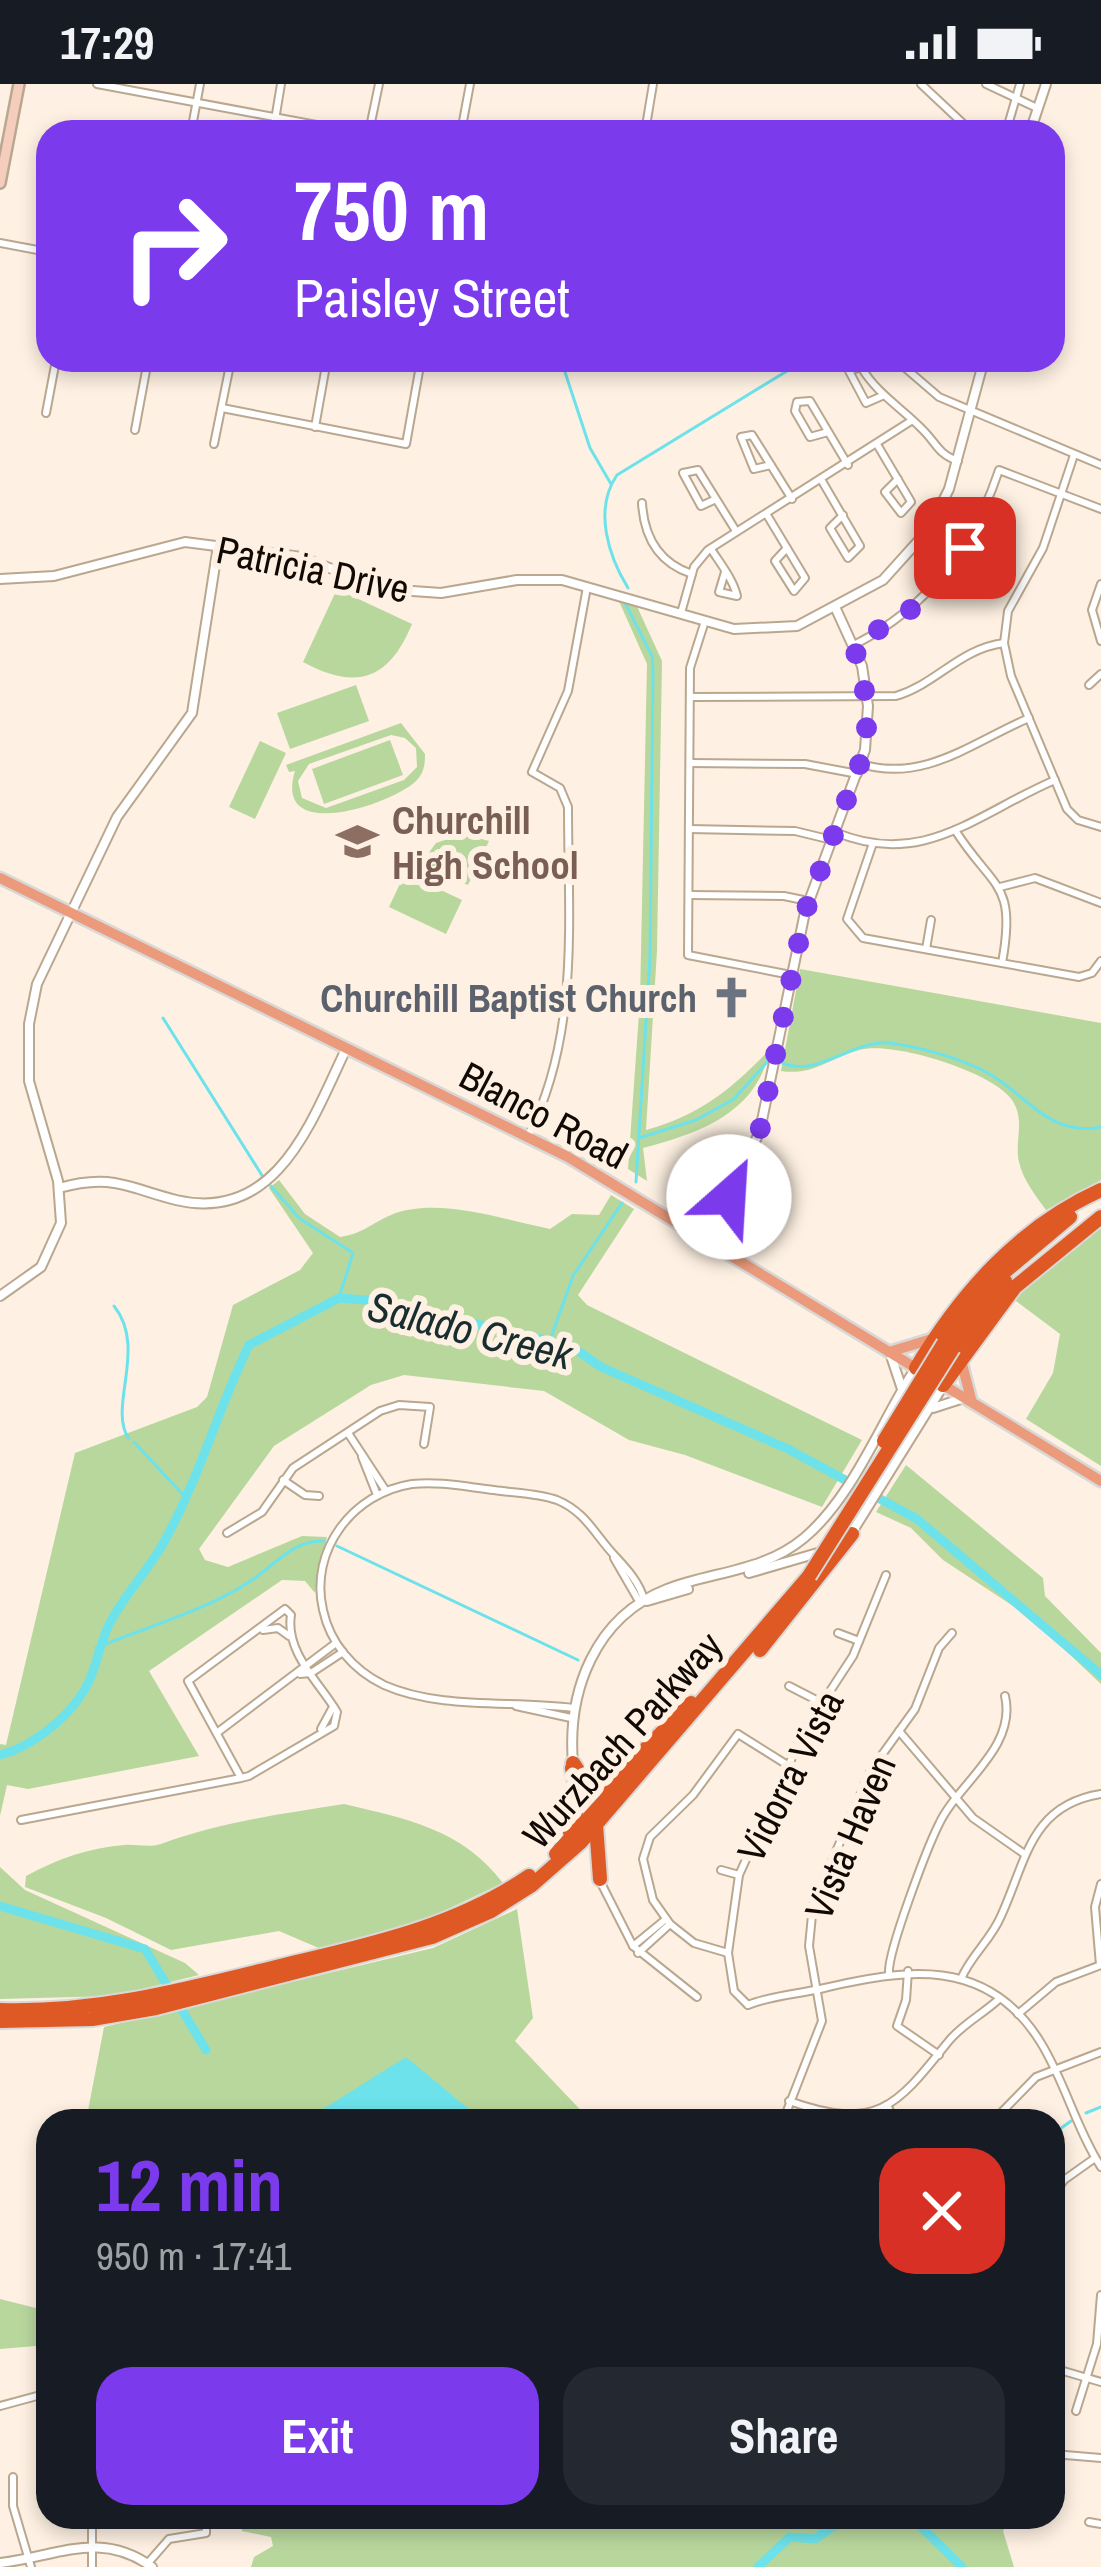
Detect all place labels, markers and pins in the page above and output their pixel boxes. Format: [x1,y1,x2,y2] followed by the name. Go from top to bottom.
[914,497,1016,599] pin
[392,794,579,891] place label: Churchill High School
[335,819,381,865] school or university icon: Churchill High School
[320,972,697,1024] place label: Churchill Baptist Church
[708,975,754,1021] church icon: Churchill Baptist Church

